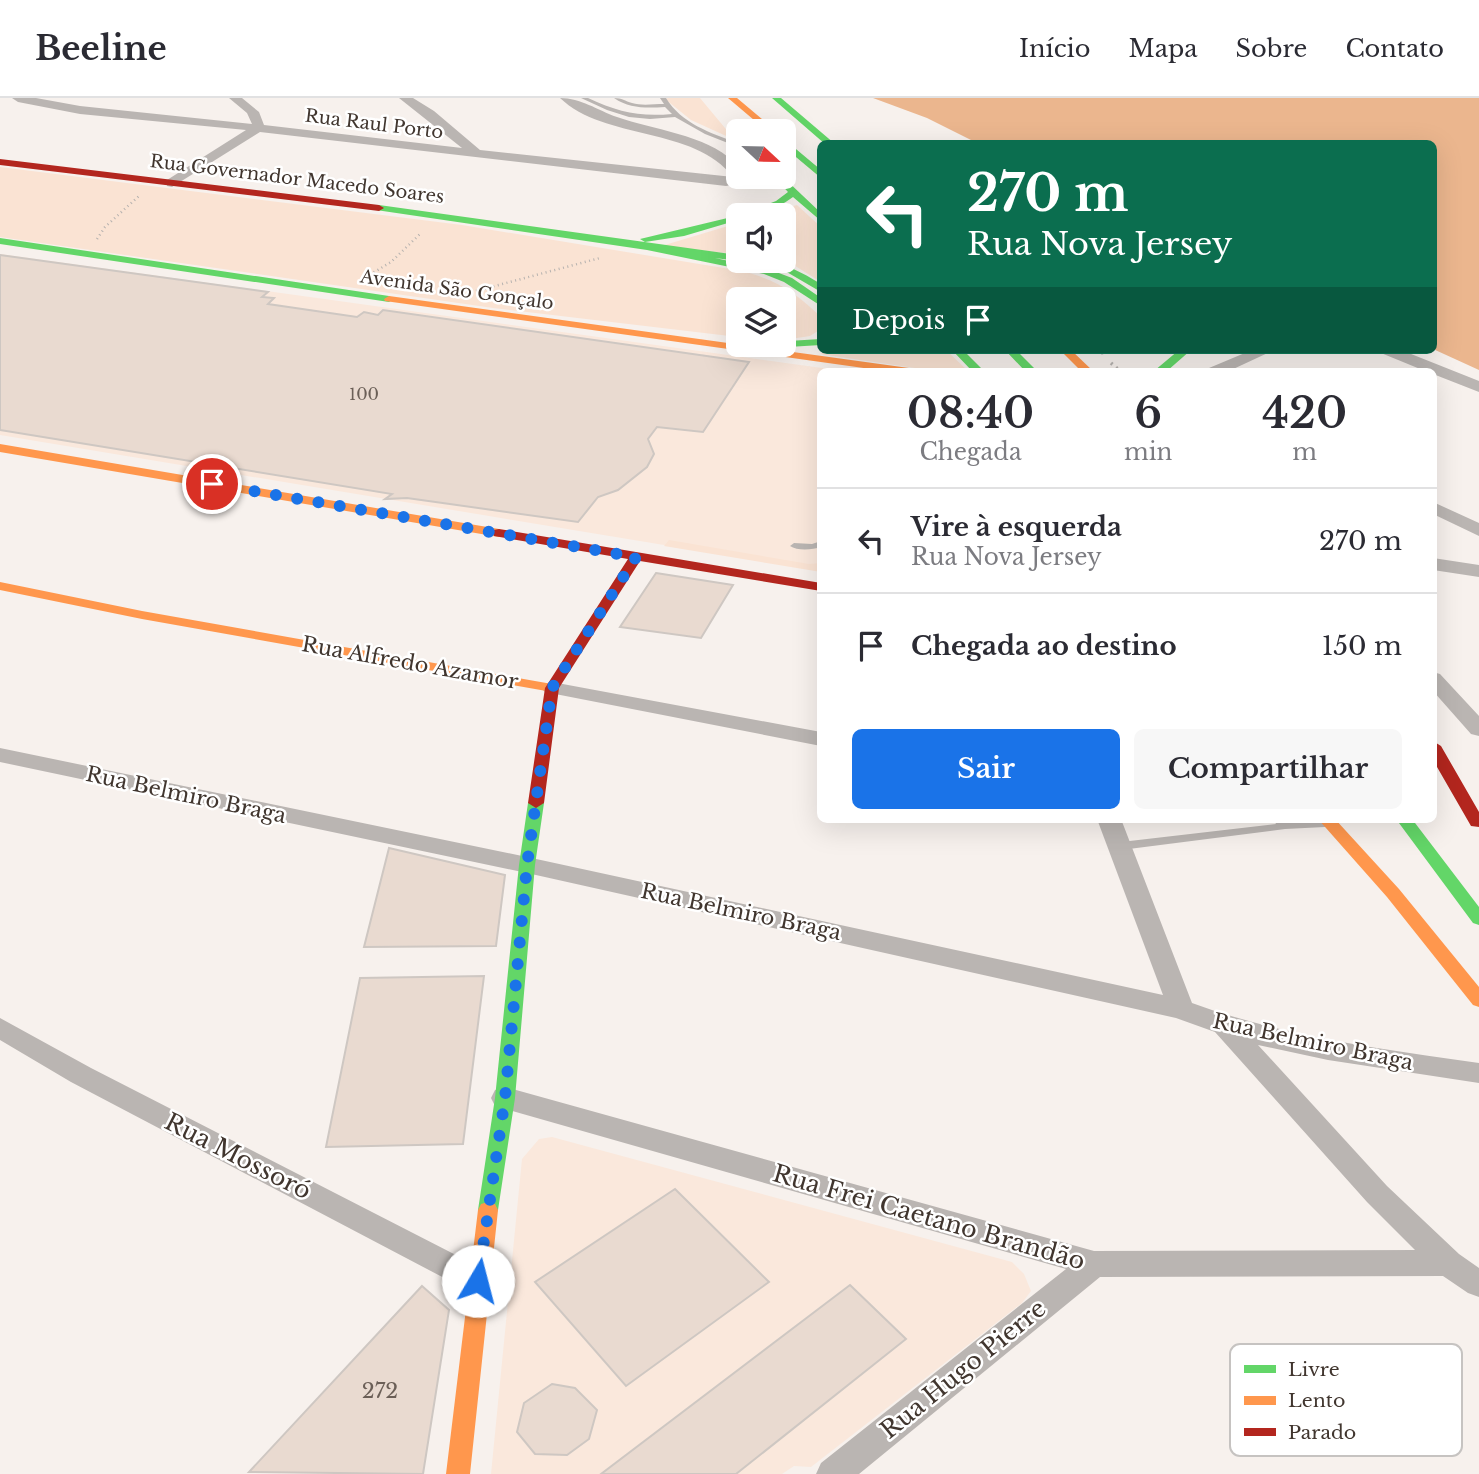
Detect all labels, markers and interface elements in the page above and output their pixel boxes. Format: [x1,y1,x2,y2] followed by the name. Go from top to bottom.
[35,28,167,69] text: Beeline
[1019,34,1091,63] text: Início
[1129,34,1198,63] text: Mapa
[1236,34,1307,63] text: Sobre
[1345,34,1444,63] text: Contato
[304,105,444,143] street label: Rua Raul Porto
[726,119,796,189] north arrow
[726,119,796,357] map controls
[149,150,445,208] street label: Rua Governador Macedo Soares
[967,163,1128,224] text: 270 m
[852,168,943,259] icon: left
[726,203,796,273] button: sound
[967,224,1232,264] text: Rua Nova Jersey
[358,265,555,314] street label: Avenida São Gonçalo
[726,287,796,357] button: layers
[959,301,997,339] icon: arrive
[852,304,945,336] text: Depois
[349,384,379,404] house number: 100
[907,387,1034,439] text: 08:40
[1134,387,1162,439] text: 6
[1262,387,1347,439] text: 420
[919,438,1022,466] text: Chegada
[1124,438,1172,466] text: min
[1292,438,1317,466] text: m
[182,454,242,514] pin
[193,465,231,503] icon: arrive
[911,511,1122,543] text: Vire à esquerda
[852,522,890,560] icon: left
[1319,525,1402,557] text: 270 m
[911,543,1102,571] text: Rua Nova Jersey
[852,627,890,665] icon: arrive
[911,630,1177,662] text: Chegada ao destino
[1322,630,1402,662] text: 150 m
[300,631,520,695] street label: Rua Alfredo Azamor
[852,729,1120,809] button: Sair
[1134,729,1402,809] button: Compartilhar
[83,761,289,829] street label: Rua Belmiro Braga
[638,878,844,946] street label: Rua Belmiro Braga
[1210,1008,1416,1076] street label: Rua Belmiro Braga
[160,1107,316,1205] street label: Rua Mossoró
[770,1158,1088,1276] street label: Rua Frei Caetano Brandão
[441,1244,515,1318] position arrow
[874,1293,1052,1445] street label: Rua Hugo Pierre
[1230,1344,1462,1456] legend
[1288,1358,1340,1381] text: Livre
[362,1378,398,1404] house number: 272
[1288,1389,1345,1412] text: Lento
[1288,1421,1356,1444] text: Parado

